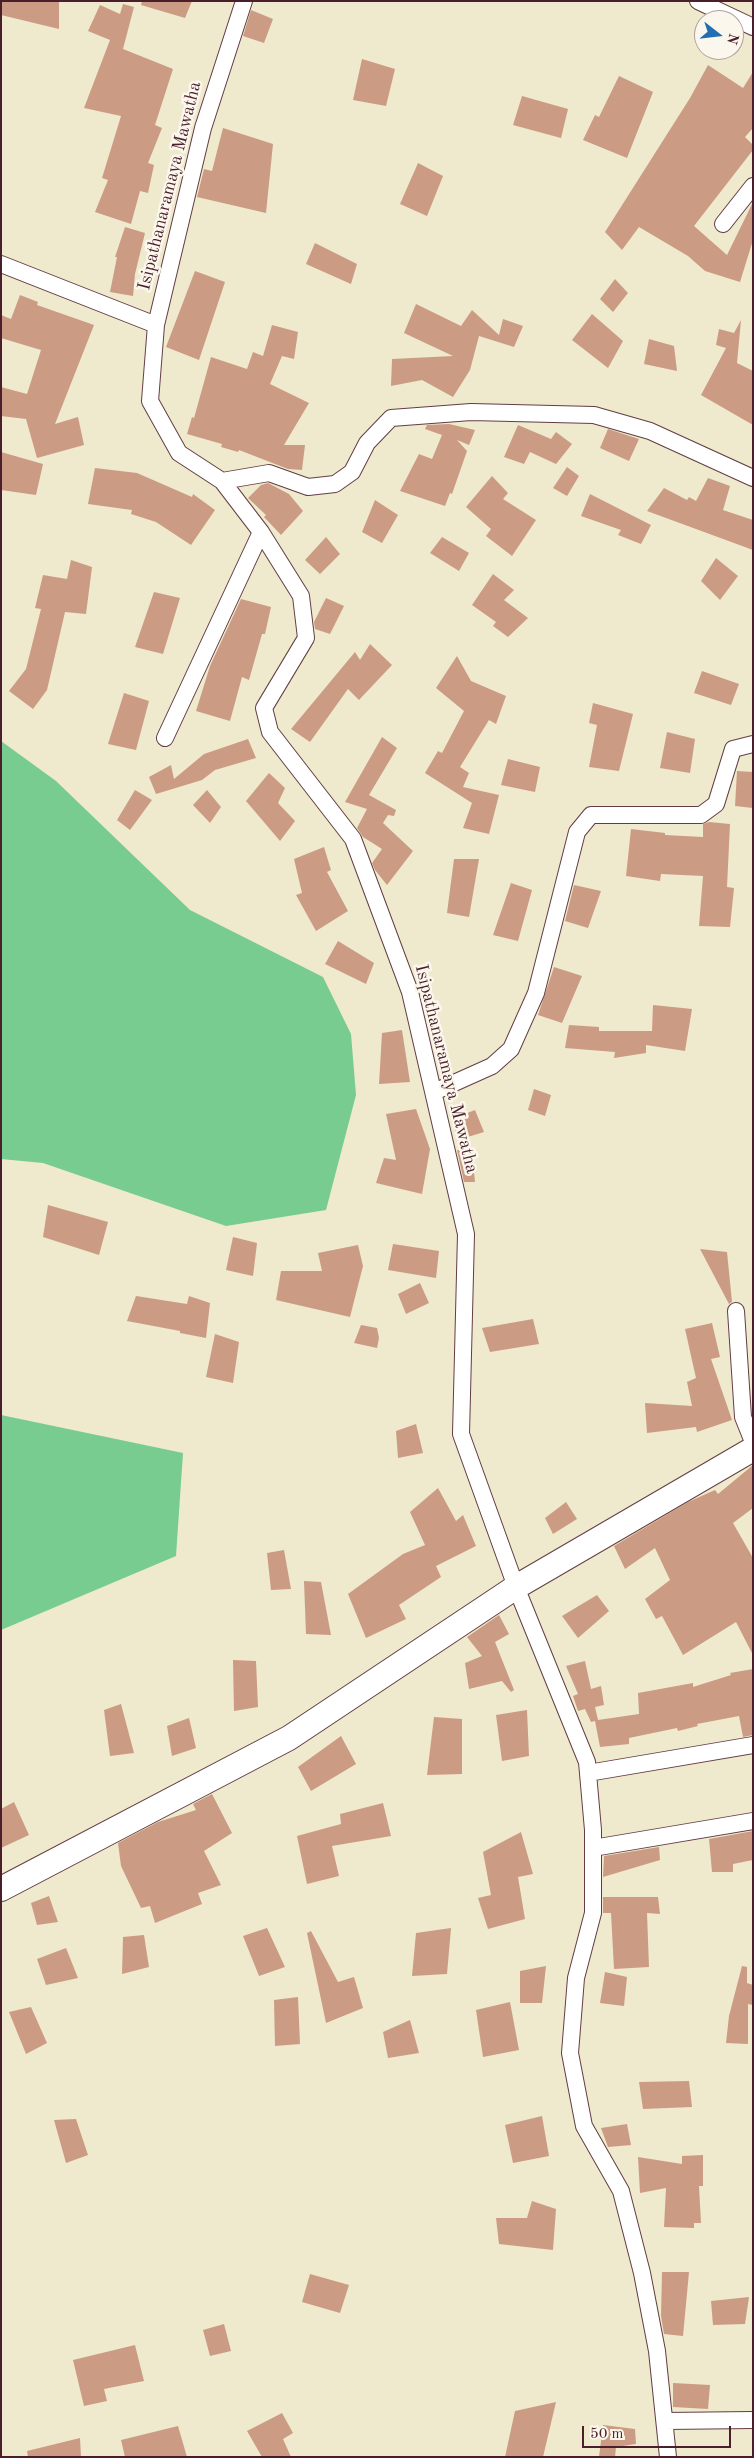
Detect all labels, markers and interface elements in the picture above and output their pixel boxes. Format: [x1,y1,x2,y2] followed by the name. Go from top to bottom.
[694,10,744,60] north arrow
[724,32,741,46] text: N
[134,79,206,293] street label: Isipathanaramaya Mawatha
[410,962,482,1176] street label: Isipathanaramaya Mawatha
[584,2416,733,2448] scale bar
[590,2427,624,2442] text: 50 m

